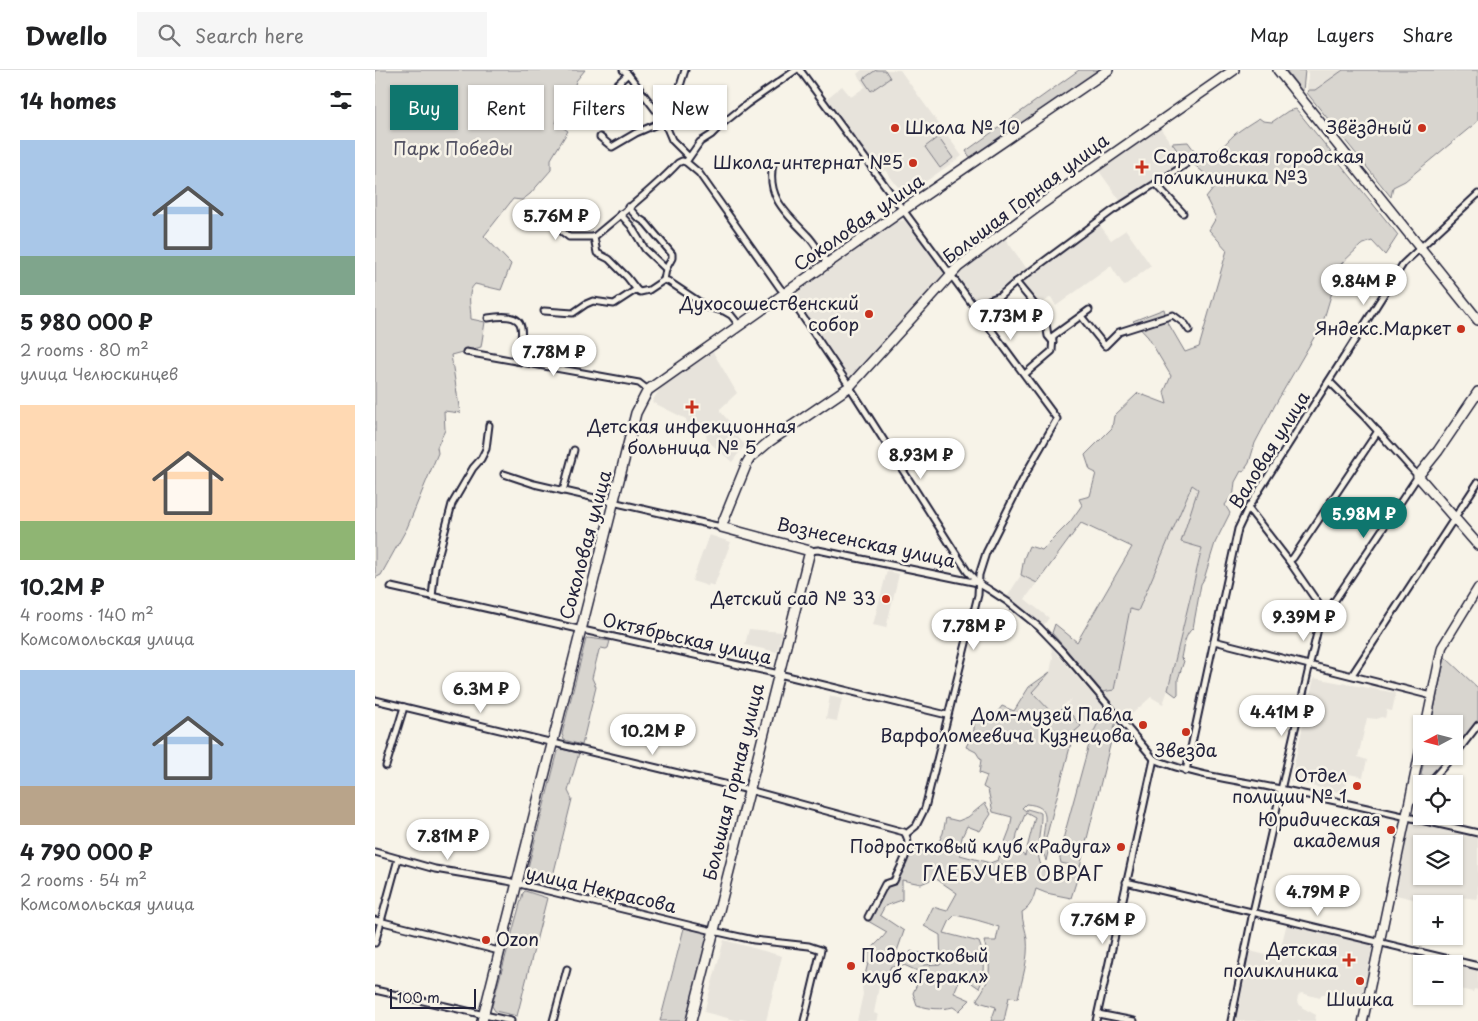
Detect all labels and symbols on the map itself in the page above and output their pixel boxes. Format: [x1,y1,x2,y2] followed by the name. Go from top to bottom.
[905,113,1020,140] place label: Школа № 10
[1326,113,1412,140] place label: Звёздный
[889,122,901,134] marker: Школа № 10
[1416,122,1428,134] marker: Звёздный
[936,126,1114,269] street label: Большая Горная улица
[393,134,513,161] park label: Парк Победы
[1153,142,1364,190] place label: Саратовская городская поликлиника №3
[713,148,903,175] place label: Школа-интернат №5
[907,157,919,169] marker: Школа-интернат №5
[1135,160,1149,174] marker: Саратовская городская поликлиника №3
[787,166,929,277] street label: Соколовая улица
[510,198,602,241] pin: 5.76M ₽
[1318,264,1410,306] pin: 9.84M ₽
[679,289,859,337] place label: Духосошественский собор
[965,298,1057,341] pin: 7.73M ₽
[863,308,875,320] marker: Духосошественский собор
[1315,314,1451,341] place label: Яндекс.Маркет
[1455,323,1467,335] marker: Яндекс.Маркет
[508,334,600,377] pin: 7.78M ₽
[1222,385,1316,513] street label: Валовая улица
[685,400,699,414] marker: Детская инфекционная больница № 5
[586,412,797,460] place label: Детская инфекционная больница № 5
[875,438,967,480] pin: 8.93M ₽
[552,466,618,622] street label: Соколовая улица
[1318,496,1410,539] pin: 5.98M ₽
[774,509,959,574] street label: Вознесенская улица
[710,584,876,611] place label: Детский сад № 33
[880,593,892,605] marker: Детский сад № 33
[1258,600,1350,642] pin: 9.39M ₽
[600,605,775,670] street label: Октябрьская улица
[928,608,1020,651] pin: 7.78M ₽
[440,672,522,714] pin: 6.3M ₽
[695,680,770,883] street label: Большая Горная улица
[1236,694,1328,737] pin: 4.41M ₽
[880,700,1134,748] place label: Дом-музей Павла Варфоломеевича Кузнецова
[607,714,699,756] pin: 10.2M ₽
[1413,715,1463,765] north arrow
[1137,719,1149,731] marker: Дом-музей Павла Варфоломеевича Кузнецова
[1180,726,1192,738] marker: Звезда
[1155,736,1218,763] place label: Звезда
[1232,761,1347,809] place label: Отдел полиции № 1
[1351,780,1363,792] marker: Отдел полиции № 1
[1258,805,1381,853] place label: Юридическая академия
[402,818,494,861] pin: 7.81M ₽
[1385,824,1397,836] marker: Юридическая академия
[850,832,1111,859] place label: Подростковый клуб «Радуга»
[1115,841,1127,853] marker: Подростковый клуб «Радуга»
[523,858,680,919] street label: улица Некрасова
[922,859,1104,887] district label: ГЛЕБУЧЕВ ОВРАГ
[1272,874,1364,917] pin: 4.79M ₽
[1057,902,1149,945] pin: 7.76M ₽
[496,925,539,952] place label: Ozon
[480,934,492,946] marker: Ozon
[1223,935,1339,983] place label: Детская поликлиника
[861,941,989,989] place label: Подростковый клуб «Геракл»
[1342,953,1356,967] marker: Детская поликлиника
[845,960,857,972] marker: Подростковый клуб «Геракл»
[1354,975,1366,987] marker: Шишка
[1326,985,1394,1012] place label: Шишка
[390,986,476,1009] scale bar

